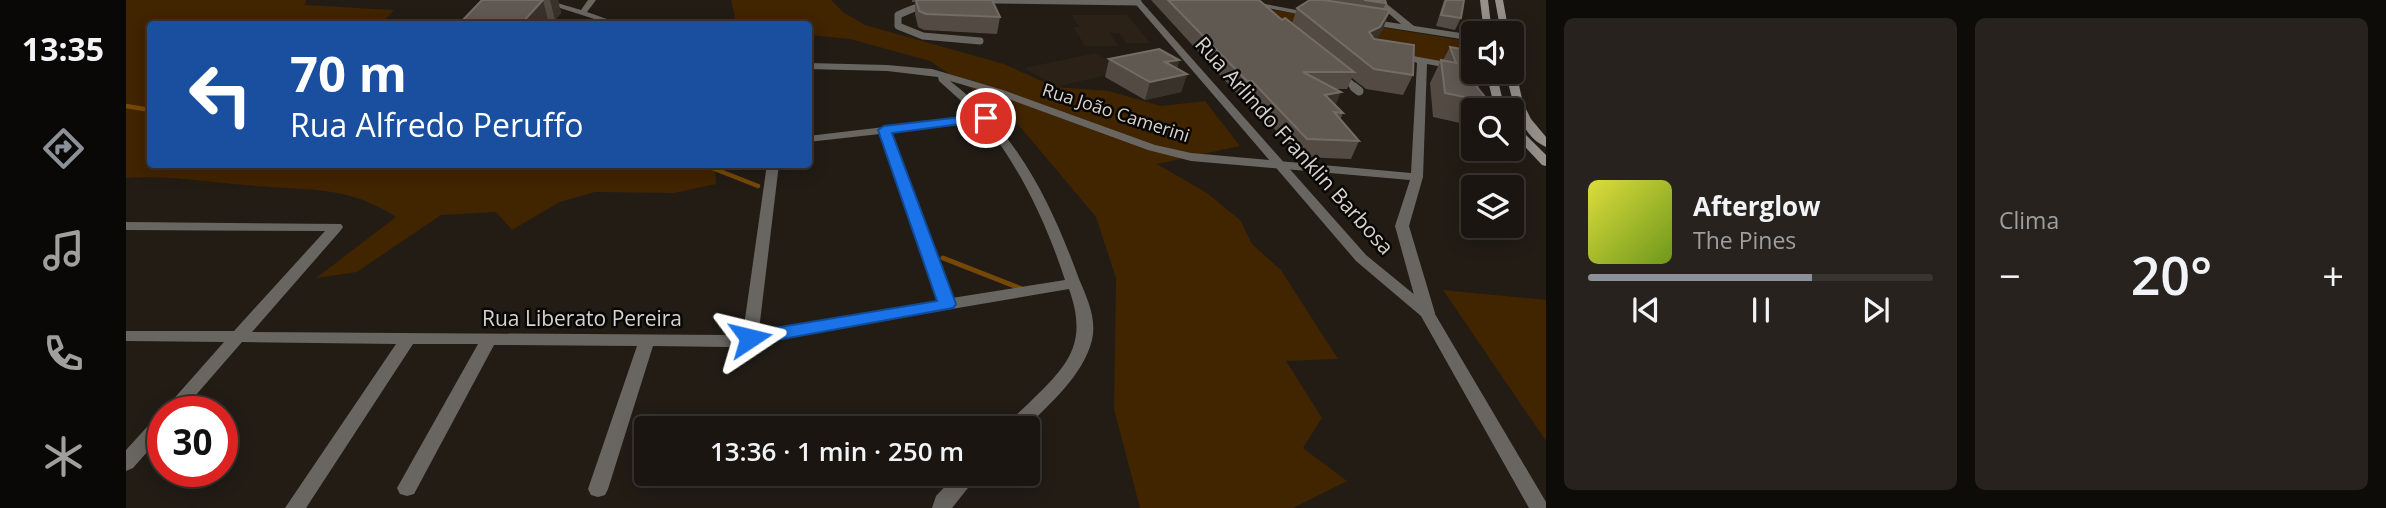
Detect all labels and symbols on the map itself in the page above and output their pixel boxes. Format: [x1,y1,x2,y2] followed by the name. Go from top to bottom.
[1189,30,1400,260] street label: Rua Arlindo Franklin Barbosa
[1040,77,1193,147] street label: Rua João Camerini
[956,88,1016,148] pin
[713,301,787,375] position arrow
[482,304,682,332] street label: Rua Liberato Pereira
[147,396,238,487] speed limit sign: 30

